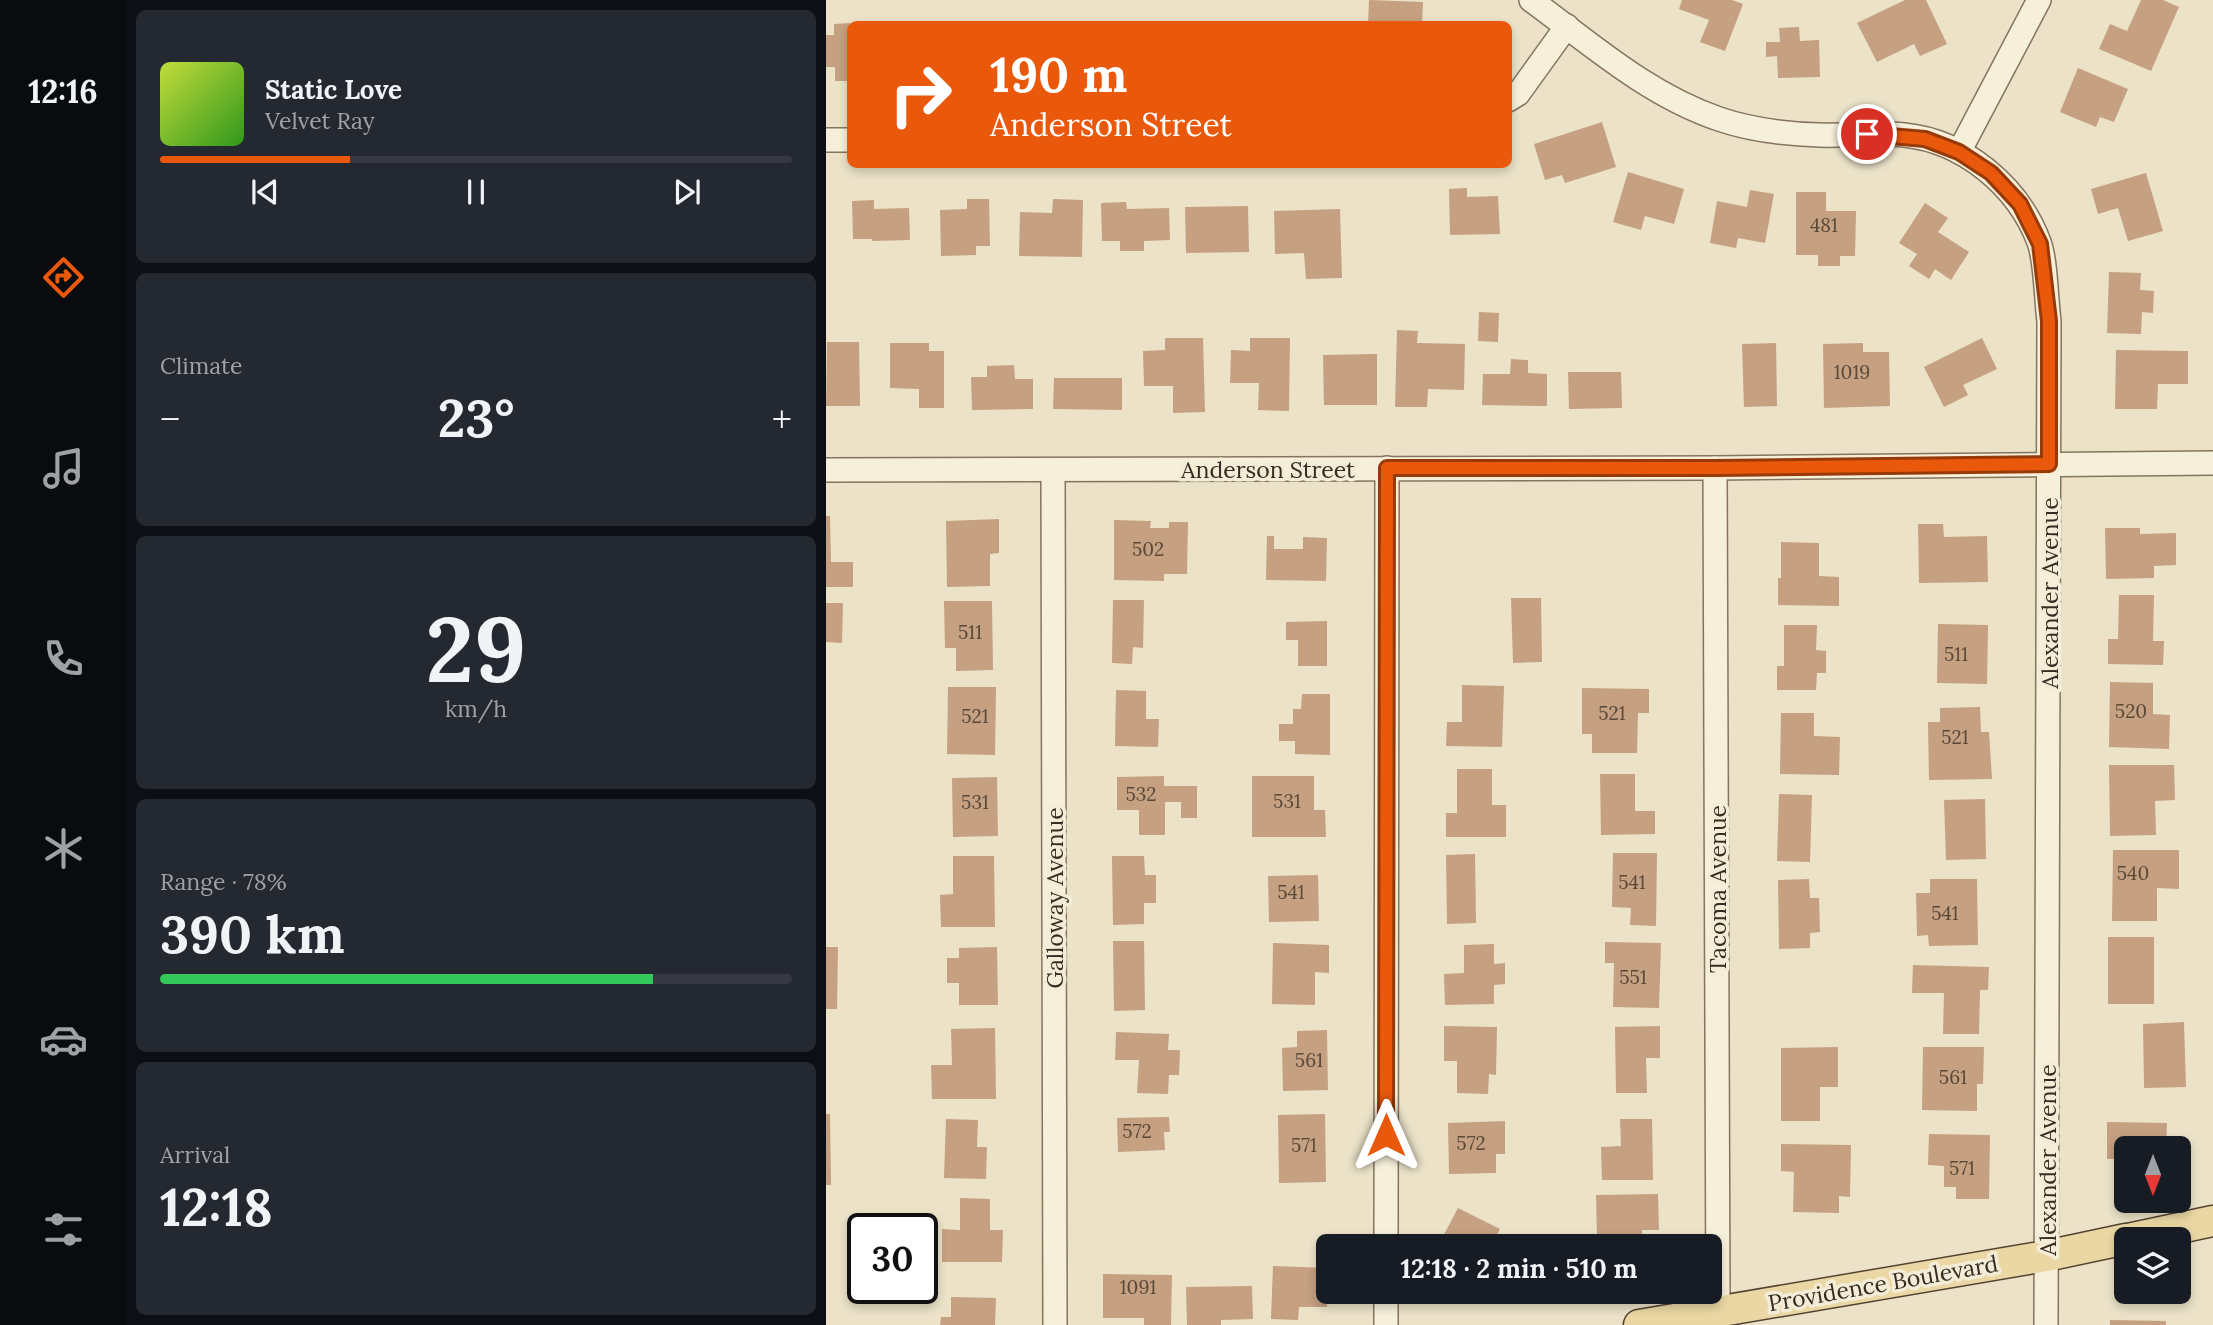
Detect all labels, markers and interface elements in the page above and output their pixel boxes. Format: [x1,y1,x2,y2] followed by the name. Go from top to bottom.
[990,43,1127,105] text: 190 m
[875,49,966,140] icon: right
[28,71,98,112] text: 12:16
[265,73,402,106] text: Static Love
[990,104,1232,145] text: Anderson Street
[1837,104,1897,164] pin
[265,106,375,135] text: Velvet Ray
[1848,115,1886,153] icon: arrive
[246,173,284,211] icon: previous
[457,173,495,211] icon: pause
[668,173,706,211] icon: next
[1810,213,1838,237] house number: 481
[39,253,88,302] icon: directions
[160,351,242,380] text: Climate
[1834,360,1870,384] house number: 1019
[438,385,514,451] text: 23°
[160,395,180,443] text: −
[772,395,792,443] text: +
[39,444,88,493] icon: music
[1180,455,1355,484] street label: Anderson Street
[2035,497,2064,690] street label: Alexander Avenue
[1132,537,1164,561] house number: 502
[426,590,526,707] text: 29
[958,620,982,644] house number: 511
[39,634,88,683] icon: phone
[1944,642,1968,666] house number: 511
[445,694,507,723] text: km/h
[2115,699,2147,723] house number: 520
[1598,701,1626,725] house number: 521
[961,704,989,728] house number: 521
[1941,725,1969,749] house number: 521
[1125,782,1157,806] house number: 532
[1273,789,1301,813] house number: 531
[961,790,989,814] house number: 531
[1703,805,1732,973] street label: Tacoma Avenue
[1040,807,1069,989] street label: Galloway Avenue
[39,824,88,873] icon: climate
[2117,861,2149,885] house number: 540
[160,867,287,896] text: Range · 78%
[1618,870,1646,894] house number: 541
[1277,880,1305,904] house number: 541
[160,901,345,967] text: 390 km
[1931,901,1959,925] house number: 541
[1619,965,1647,989] house number: 551
[39,1015,88,1064] icon: car
[1295,1048,1323,1072] house number: 561
[2033,1064,2062,1257] street label: Alexander Avenue
[1939,1065,1967,1089] house number: 561
[1349,1098,1423,1172] position arrow
[1122,1119,1152,1143] house number: 572
[1456,1131,1486,1155] house number: 572
[1291,1133,1317,1157] house number: 571
[2114,1136,2191,1213] north arrow
[2114,1136,2191,1304] map controls
[160,1140,230,1169] text: Arrival
[1949,1156,1975,1180] house number: 571
[160,1174,273,1240] text: 12:18
[39,1205,88,1254] icon: filters
[847,1213,938,1304] speed limit sign: 30
[2114,1227,2191,1304] button: layers
[1766,1248,2000,1318] street label: Providence Boulevard
[1400,1252,1638,1285] text: 12:18 · 2 min · 510 m
[1120,1275,1156,1299] house number: 1091

